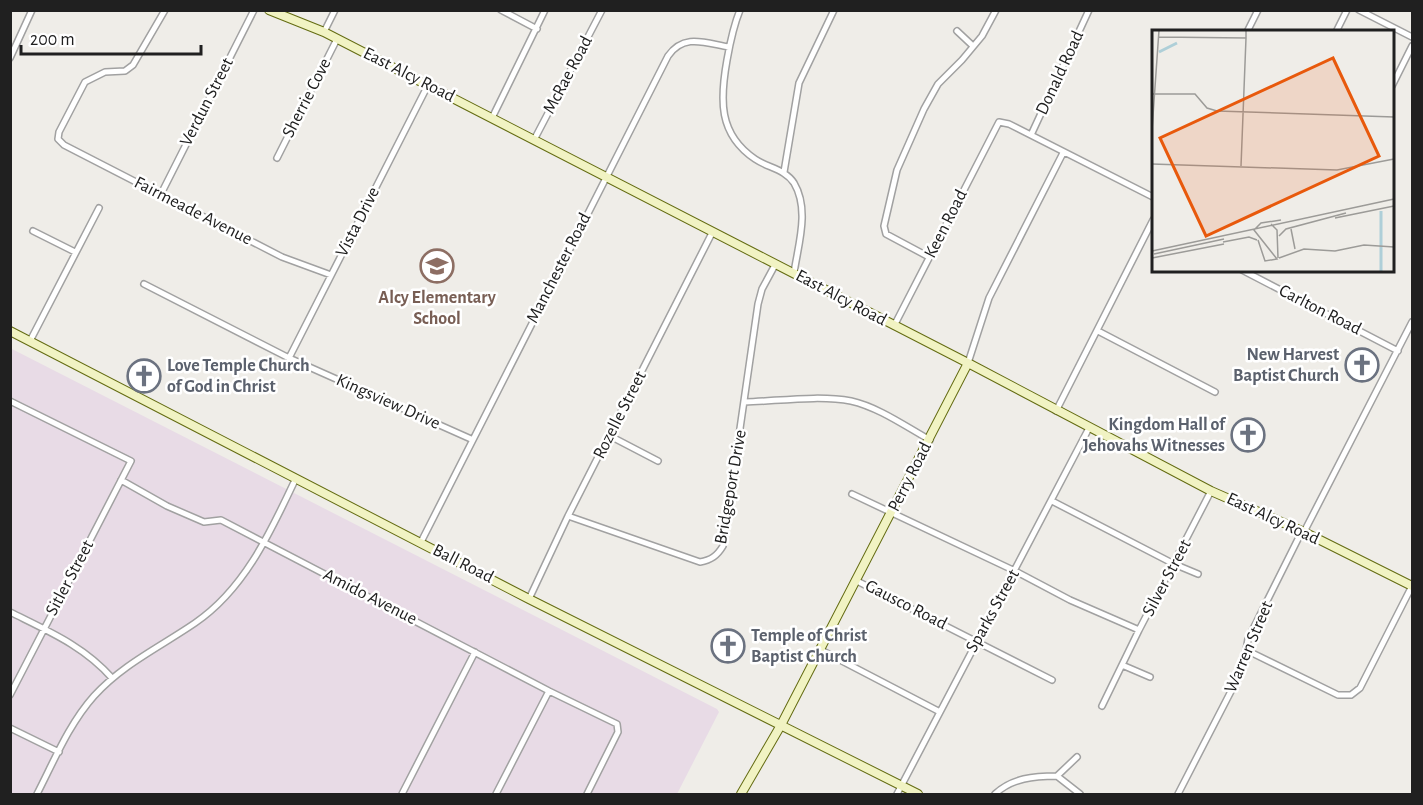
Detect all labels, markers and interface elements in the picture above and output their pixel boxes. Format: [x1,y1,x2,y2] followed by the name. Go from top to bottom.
[21,18,201,56] scale bar
[1033,28,1087,118] street label: Donald Road
[1152,30,1393,272] inset map
[30,31,75,49] text: 200 m
[540,33,596,117] street label: McRae Road
[360,44,458,106] street label: East Alcy Road
[177,55,237,149] street label: Verdun Street
[279,55,335,141] street label: Sherrie Cove
[131,174,255,248] street label: Fairmeade Avenue
[333,184,383,260] street label: Vista Drive
[921,187,971,261] street label: Keen Road
[523,210,595,326] street label: Manchester Road
[419,248,455,284] school or university icon: Alcy Elementary School
[793,267,889,329] street label: East Alcy Road
[1276,282,1364,338] street label: Carlton Road
[378,289,497,328] place label: Alcy Elementary School
[1233,346,1339,385] place label: New Harvest Baptist Church
[1344,347,1380,383] church icon: New Harvest Baptist Church
[167,357,310,396] place label: Love Temple Church of God in Christ
[126,358,162,394] church icon: Love Temple Church of God in Christ
[590,368,650,462] street label: Rozelle Street
[333,371,443,433] street label: Kingsview Drive
[1083,416,1227,455] place label: Kingdom Hall of Jehovahs Witnesses
[1230,417,1266,453] church icon: Kingdom Hall of Jehovahs Witnesses
[712,428,750,546] street label: Bridgeport Drive
[885,439,935,515] street label: Perry Road
[1224,490,1322,548] street label: East Alcy Road
[1139,536,1195,619] street label: Silver Street
[43,537,97,619] street label: Sitler Street
[430,541,496,587] street label: Ball Road
[320,566,420,628] street label: Amido Avenue
[963,566,1023,656] street label: Sparks Street
[862,577,950,633] street label: Gausco Road
[1222,598,1276,696] street label: Warren Street
[751,627,867,666] place label: Temple of Christ Baptist Church
[710,628,746,664] church icon: Temple of Christ Baptist Church

